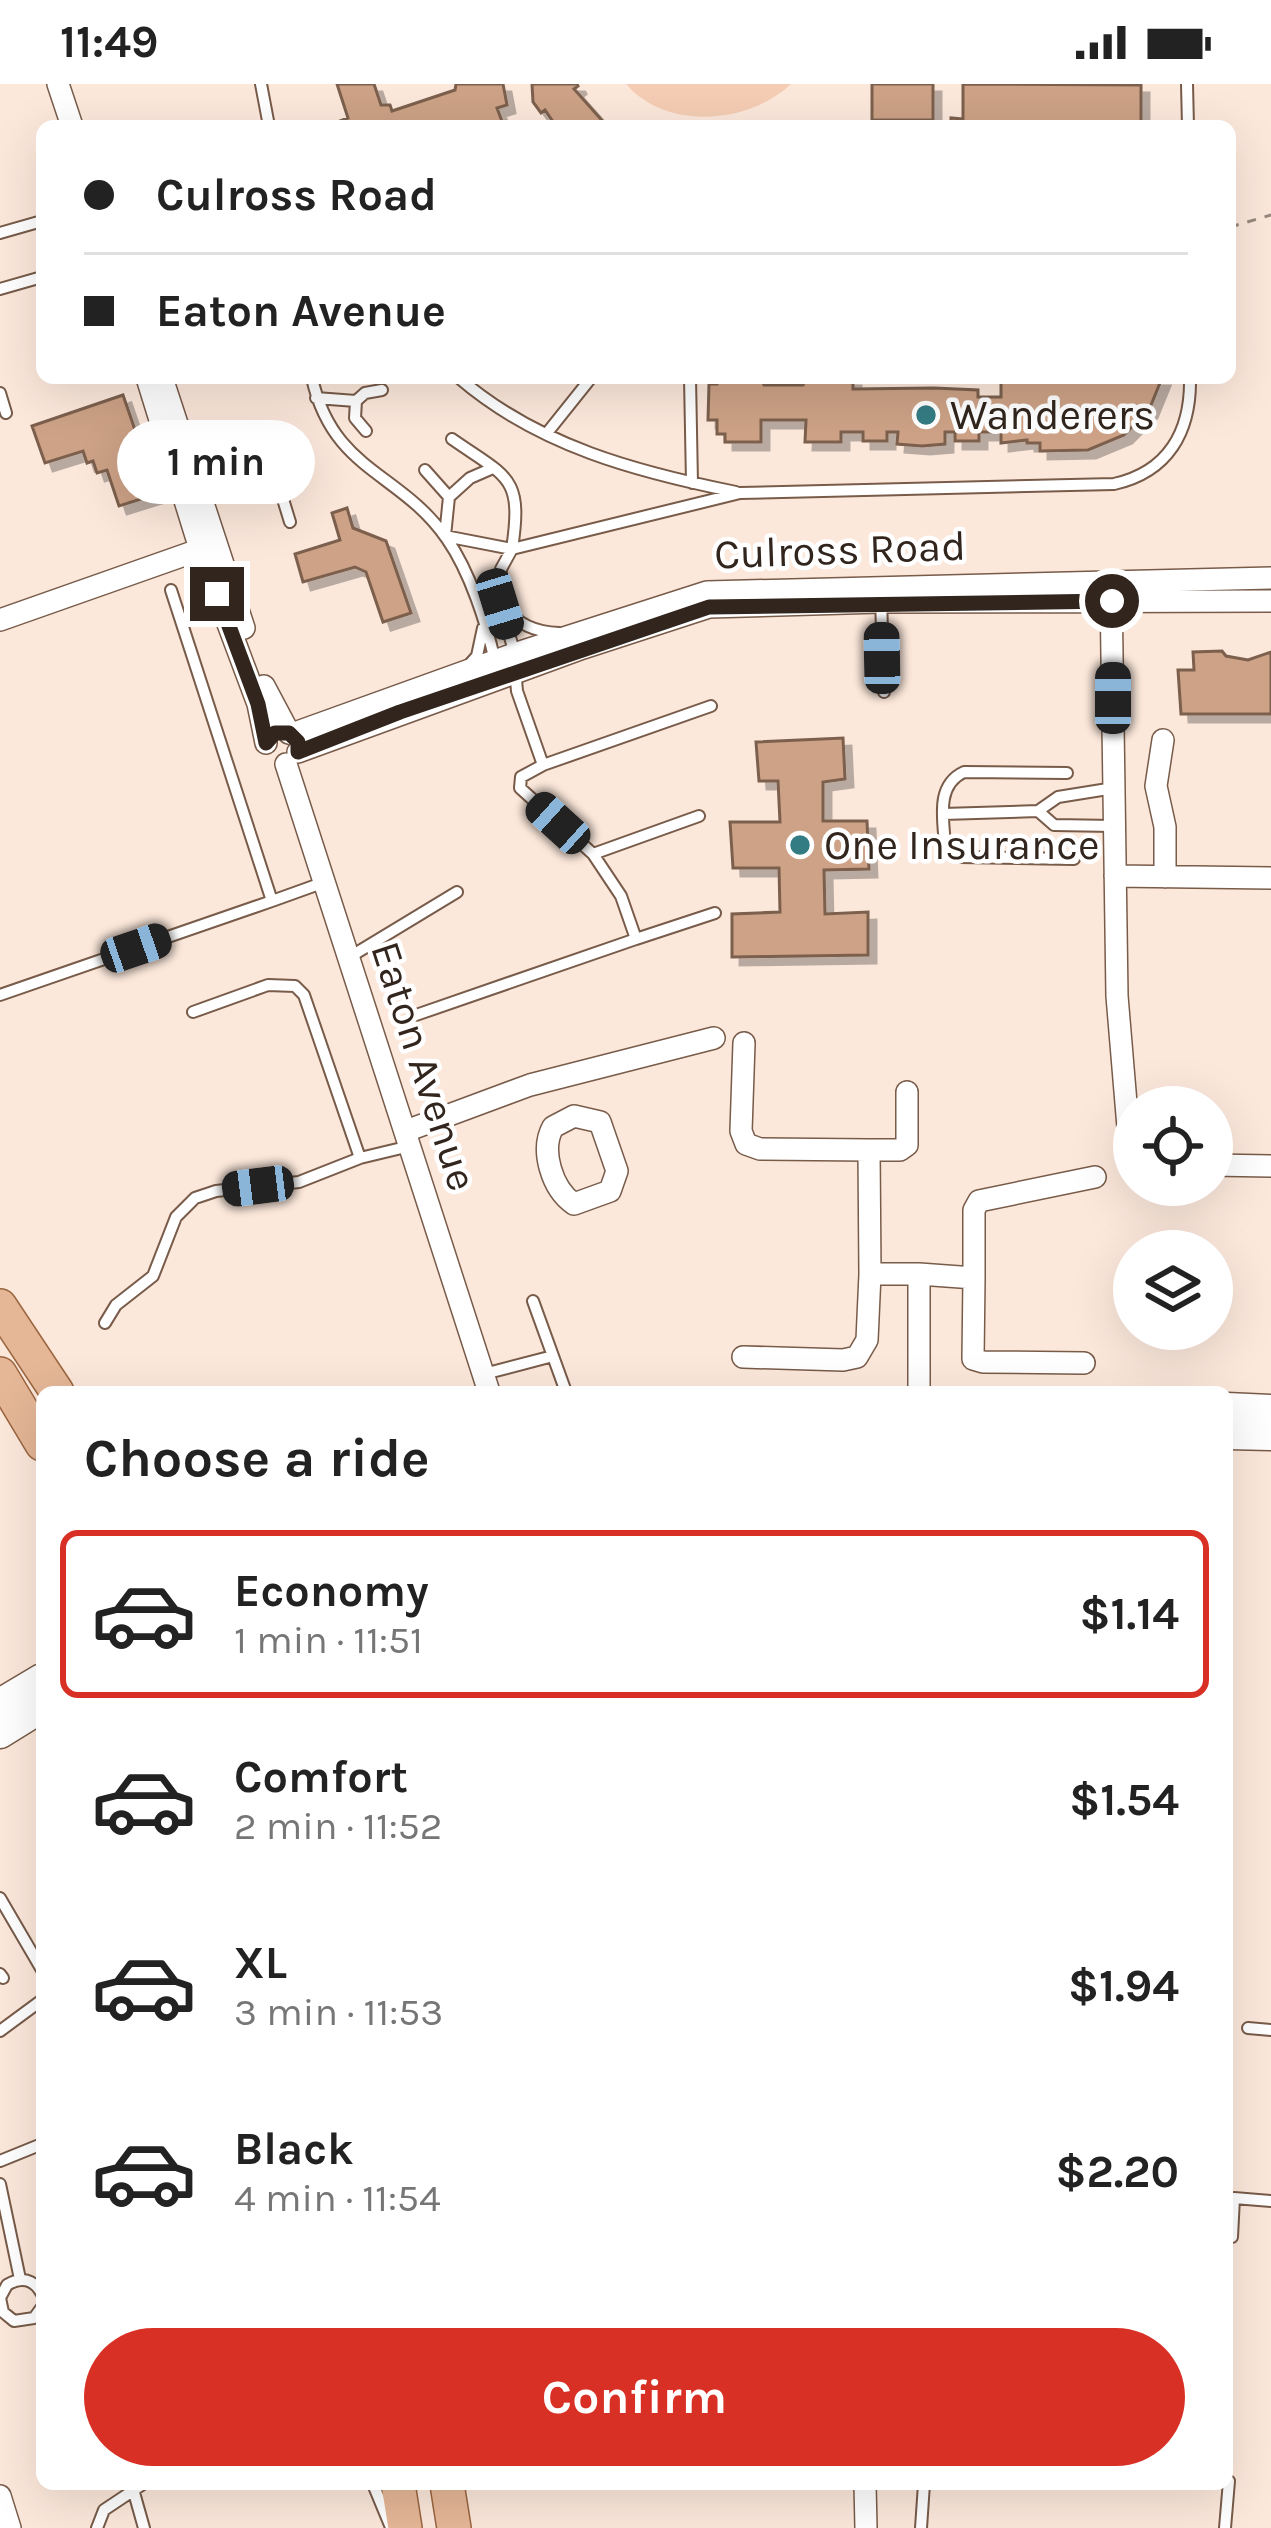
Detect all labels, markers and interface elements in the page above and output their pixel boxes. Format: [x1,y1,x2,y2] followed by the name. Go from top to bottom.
[60,16,158,68] text: 11:49
[156,169,437,221] text: Culross Road
[156,285,446,337] text: Eaton Avenue
[950,390,1155,440] place label: Wanderers
[913,402,939,428] marker: Wanderers
[118,420,316,504] callout: 1 min
[167,439,265,485] text: 1 min
[713,521,967,579] street label: Culross Road
[472,564,528,644] car
[190,567,244,621] route end
[1085,574,1139,628] route start
[863,622,901,694] car
[1095,662,1131,734] car
[519,786,597,860] car
[824,820,1100,870] place label: One Insurance
[787,832,813,858] marker: One Insurance
[96,919,176,977] car
[360,935,488,1197] street label: Eaton Avenue
[1113,1086,1233,1350] map controls
[1113,1086,1233,1206] button: locate
[220,1164,296,1208] car
[1113,1230,1233,1350] button: layers
[84,1426,430,1490] text: Choose a ride
[90,1560,198,1668] icon: car
[234,1565,429,1617] text: Economy
[1079,1588,1179,1640] text: $1.14
[234,1617,423,1663] text: 1 min · 11:51
[90,1746,198,1854] icon: car
[234,1751,408,1803] text: Comfort
[1069,1774,1179,1826] text: $1.54
[234,1803,442,1849] text: 2 min · 11:52
[90,1932,198,2040] icon: car
[234,1937,287,1989] text: XL
[1068,1960,1179,2012] text: $1.94
[234,1989,443,2035] text: 3 min · 11:53
[90,2118,198,2226] icon: car
[234,2123,354,2175] text: Black
[1055,2146,1179,2198] text: $2.20
[234,2175,441,2221] text: 4 min · 11:54
[84,2328,1185,2466] button: Confirm

